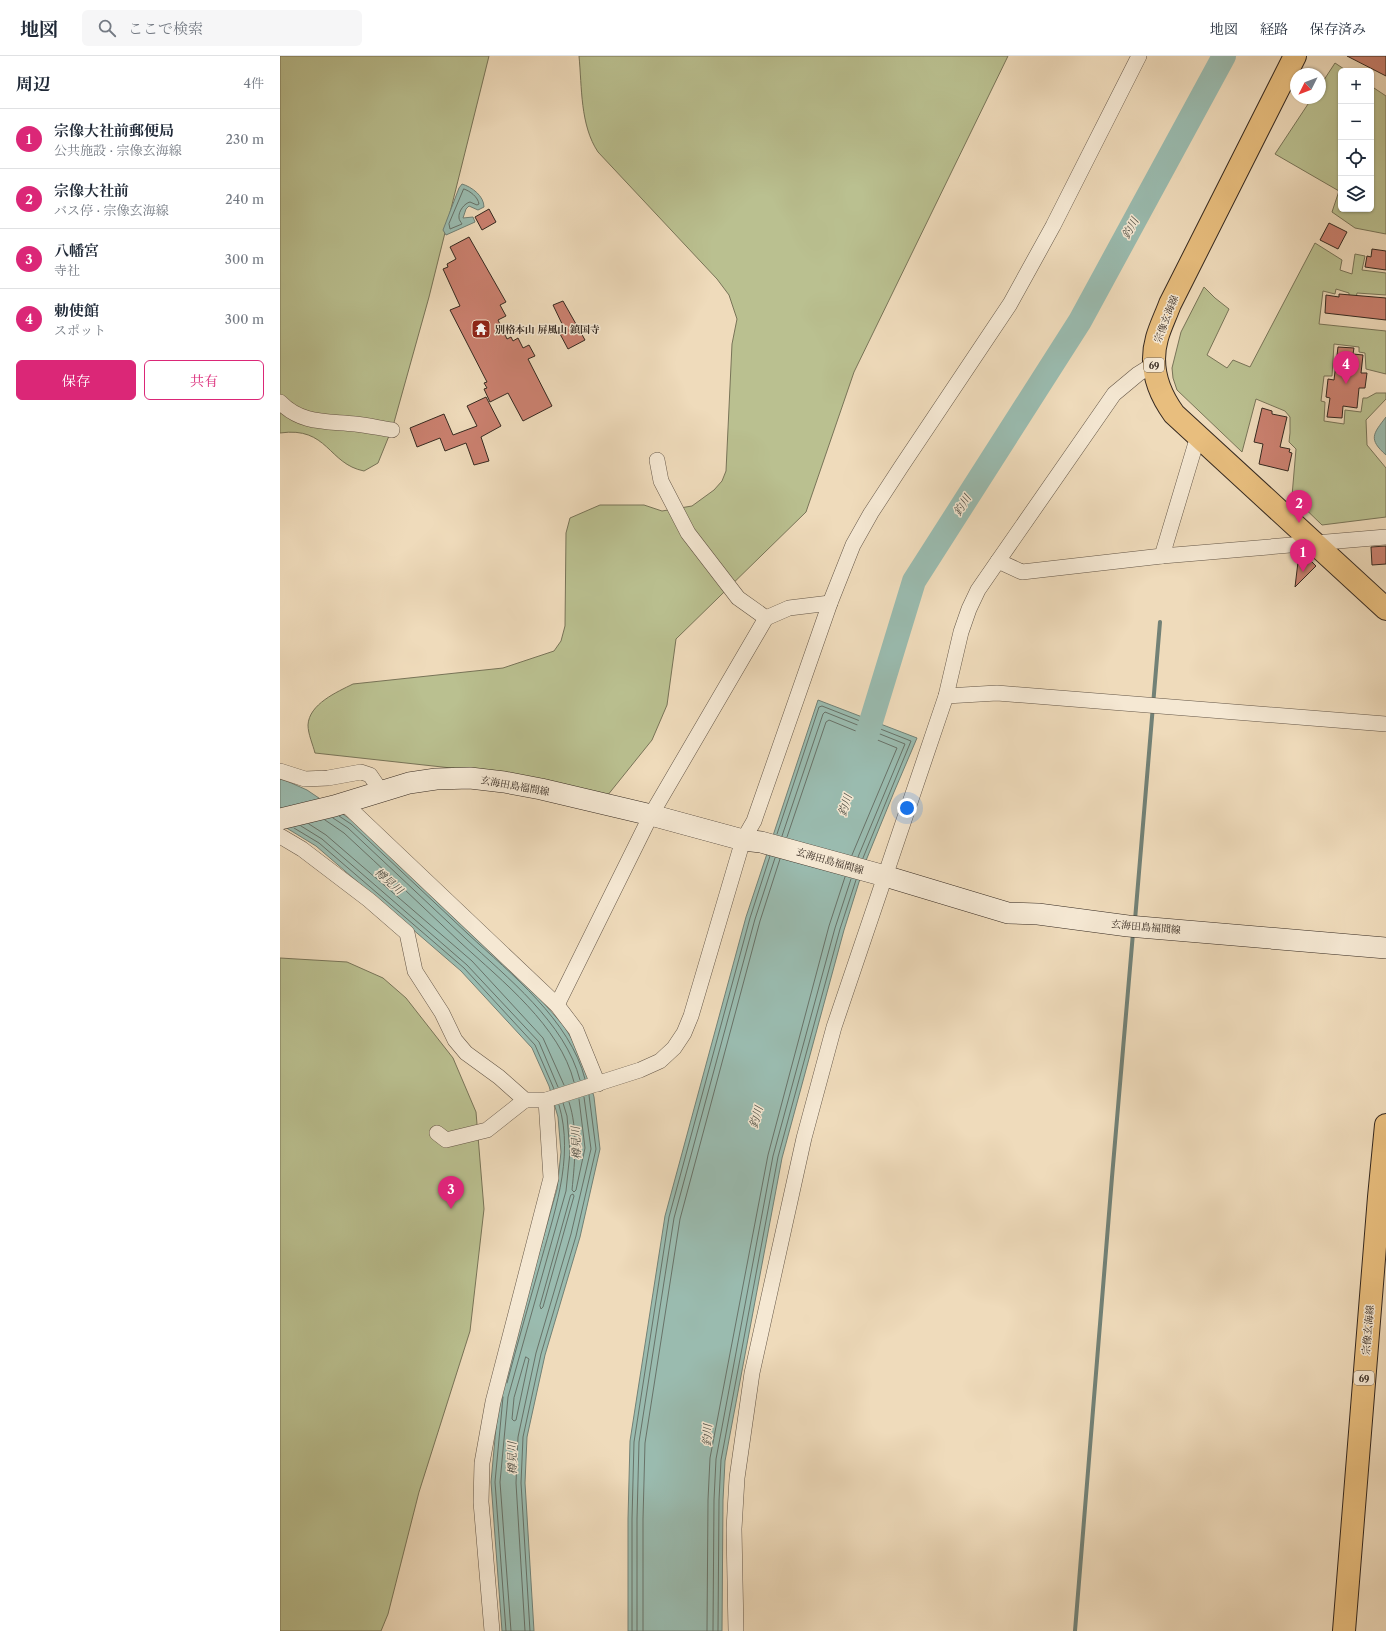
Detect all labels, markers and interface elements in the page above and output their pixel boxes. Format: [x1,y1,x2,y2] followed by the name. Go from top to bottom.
[82,10,362,46] search box
[96,17,118,39] icon: search
[20,18,58,41] text: 地図
[128,19,203,38] text: ここで検索
[1210,20,1238,38] text: 地図
[1260,20,1288,38] text: 経路
[1310,20,1366,38] text: 保存済み
[1290,68,1326,104] north arrow
[1338,68,1374,212] map controls
[1338,68,1374,104] button: +
[16,74,50,94] text: 周辺
[243,75,264,91] text: 4件
[1338,104,1374,140] button: −
[54,121,174,140] text: 宗像大社前郵便局
[26,131,32,147] text: 1
[226,131,264,147] text: 230 m
[1338,140,1374,176] button: locate
[54,142,182,158] text: 公共施設 · 宗像玄海線
[1338,176,1374,212] button: layers
[54,181,129,200] text: 宗像大社前
[25,191,33,207] text: 2
[225,191,264,207] text: 240 m
[54,202,169,218] text: バス停 · 宗像玄海線
[1119,214,1142,241] water label: 釣川
[54,241,99,260] text: 八幡宮
[25,251,33,267] text: 3
[225,251,264,267] text: 300 m
[54,262,80,278] text: 寺社
[1151,293,1181,345] street label: 宗像玄海線
[54,301,99,320] text: 勅使館
[25,311,33,327] text: 4
[225,311,264,327] text: 300 m
[470,318,492,340] temple icon: 別格本山 屏風山 鎮国寺
[54,322,106,338] text: スポット
[495,323,600,336] place label: 別格本山 屏風山 鎮国寺
[1333,351,1359,384] pin: 4
[1144,358,1164,372] road number: 69
[16,360,136,400] button: 保存
[144,360,264,400] button: 共有
[1286,490,1312,523] pin: 2
[950,491,974,518] water label: 釣川
[1290,539,1316,572] pin: 1
[479,774,551,798] street label: 玄海田島福間線
[835,791,855,818] water label: 釣川
[897,798,917,818] your location
[795,845,865,877] street label: 玄海田島福間線
[372,865,407,898] water label: 樽見川
[1111,917,1181,937] street label: 玄海田島福間線
[746,1104,766,1130] water label: 釣川
[568,1125,584,1160] water label: 樽見川
[438,1176,464,1209] pin: 3
[1359,1305,1377,1355] street label: 宗像玄海線
[1354,1371,1374,1385] road number: 69
[699,1423,715,1446] water label: 釣川
[505,1440,519,1475] water label: 樽見川

